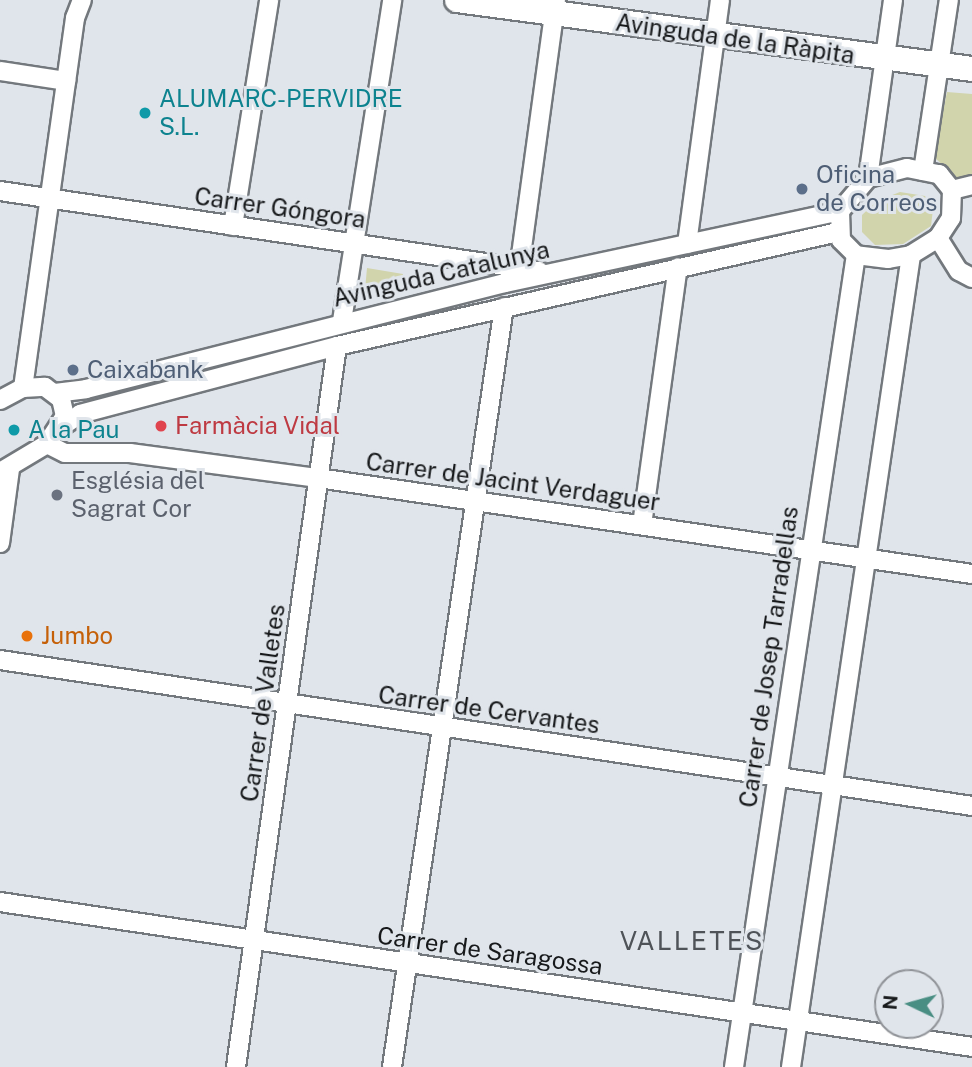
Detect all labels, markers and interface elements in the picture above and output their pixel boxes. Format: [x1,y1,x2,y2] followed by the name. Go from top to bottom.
[613,8,857,70] street label: Avinguda de la Ràpita
[159,85,403,141] place label: ALUMARC-PERVIDRE S.L.
[137,105,153,121] marker: ALUMARC-PERVIDRE S.L.
[816,161,938,217] place label: Oficina de Correos
[794,181,810,197] marker: Oficina de Correos
[193,182,367,234] street label: Carrer Góngora
[330,235,552,313] street label: Avinguda Catalunya
[87,356,204,384] place label: Caixabank
[65,362,81,378] marker: Caixabank
[175,412,341,440] place label: Farmàcia Vidal
[28,416,119,444] place label: A la Pau
[153,418,169,434] marker: Farmàcia Vidal
[6,422,22,438] marker: A la Pau
[364,447,662,517] street label: Carrer de Jacint Verdaguer
[71,467,205,523] place label: Església del Sagrat Cor
[49,487,65,503] marker: Església del Sagrat Cor
[734,504,804,810] street label: Carrer de Josep Tarradellas
[235,602,291,804] street label: Carrer de Valletes
[41,622,113,650] place label: Jumbo
[19,628,35,644] marker: Jumbo
[376,680,602,740] street label: Carrer de Cervantes
[375,921,605,981] street label: Carrer de Saragossa
[621,925,763,957] district label: VALLETES
[874,969,944,1039] north arrow
[878,994,902,1011] text: N

